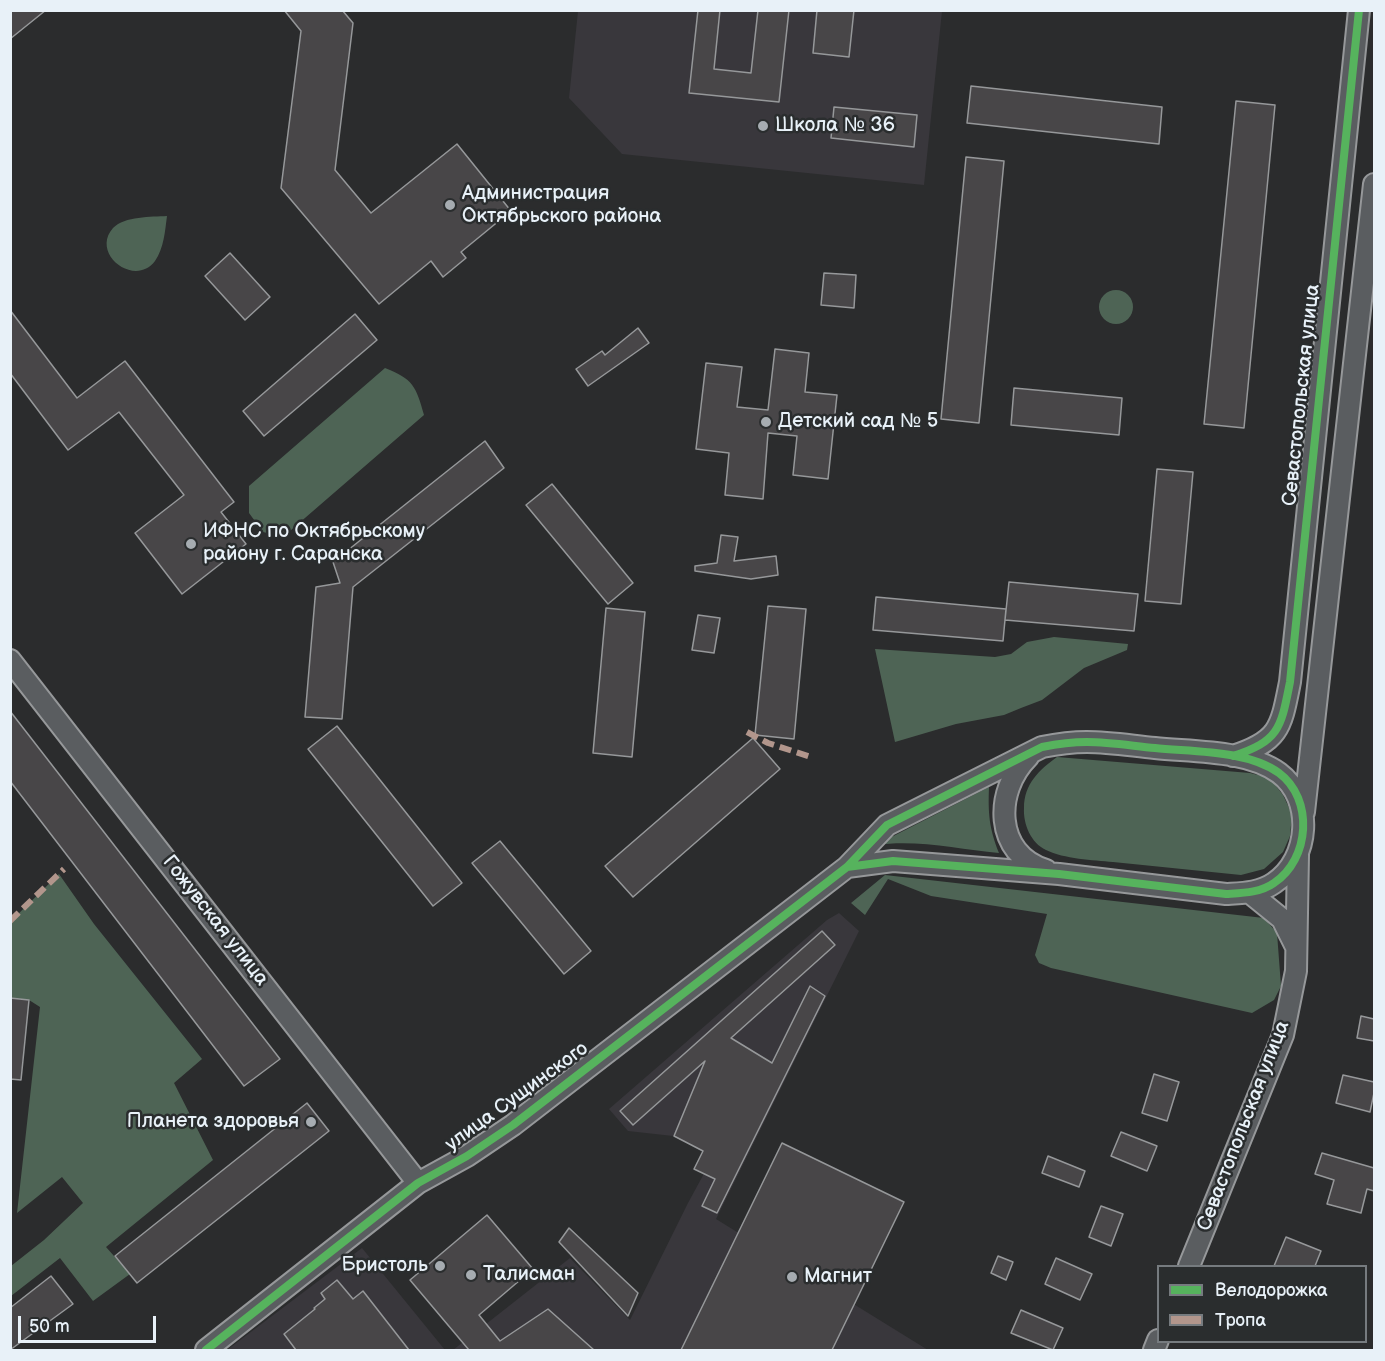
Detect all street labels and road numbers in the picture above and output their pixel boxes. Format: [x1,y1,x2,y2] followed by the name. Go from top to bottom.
[1278,283,1326,507] street label: Севастопольская улица
[157,851,273,991] street label: Гожувская улица
[1193,1018,1295,1234] street label: Севастопольская улица
[441,1037,593,1157] street label: улица Сущинского

